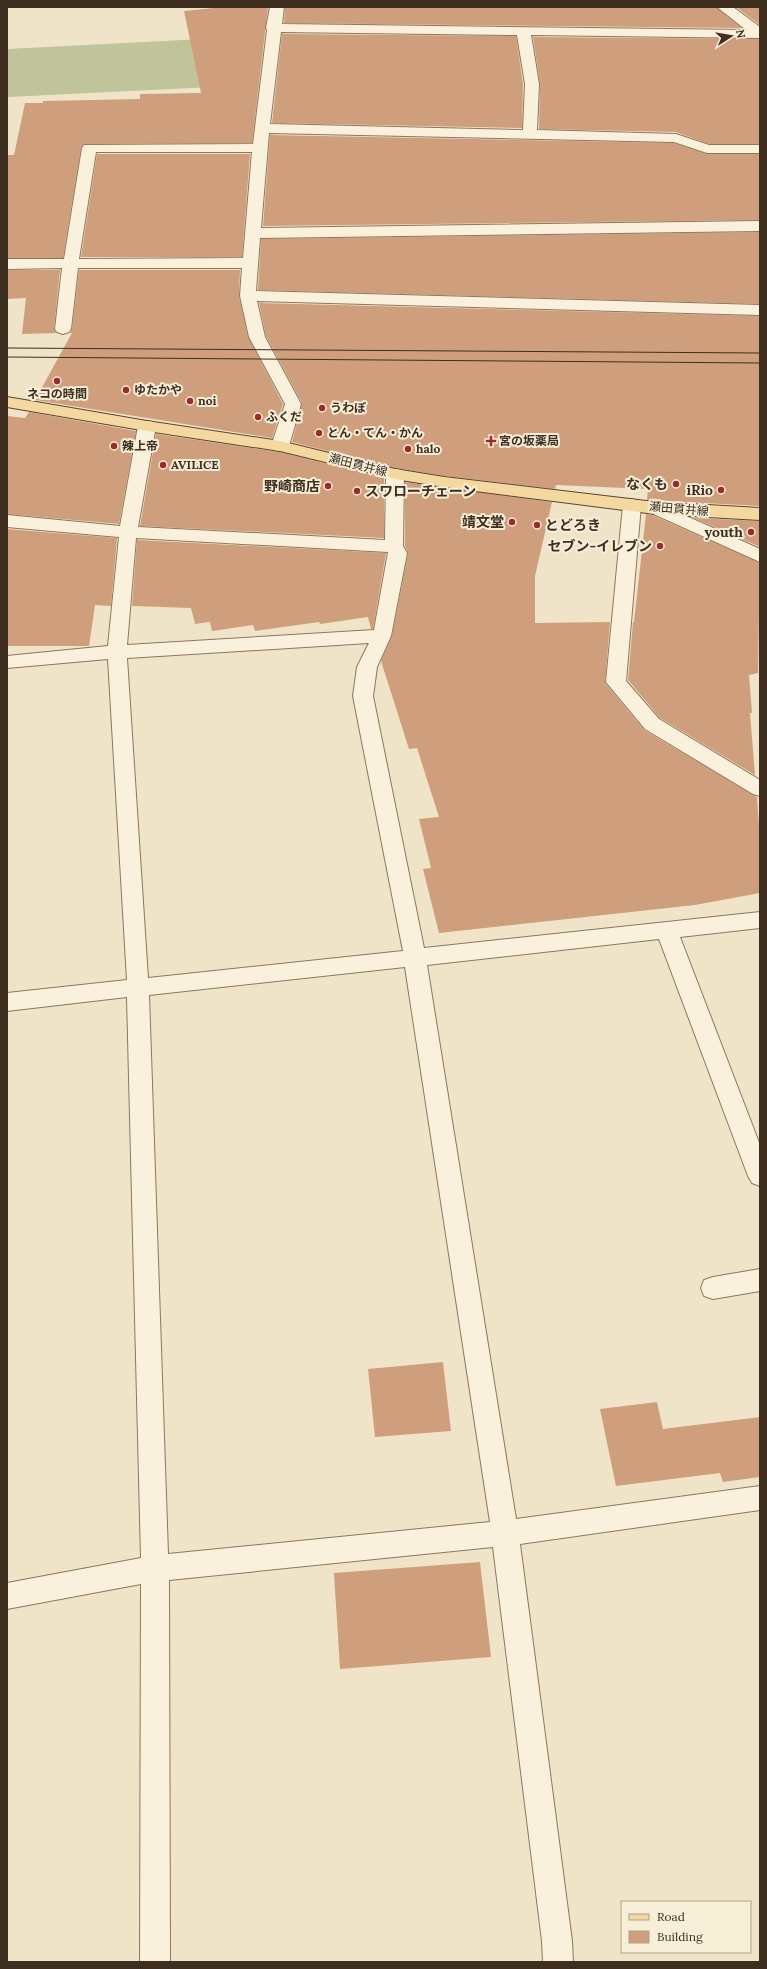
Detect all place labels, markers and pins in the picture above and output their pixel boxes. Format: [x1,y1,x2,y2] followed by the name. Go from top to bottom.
[52,376,62,386] marker: ネコの時間
[134,382,182,397] place label: ゆたかや
[121,385,131,395] marker: ゆたかや
[27,386,87,401] place label: ネコの時間
[198,393,216,408] place label: noi
[185,396,195,406] marker: noi
[330,400,366,415] place label: うわぽ
[317,403,327,413] marker: うわぽ
[266,409,302,424] place label: ふくだ
[253,412,263,422] marker: ふくだ
[327,425,423,440] place label: とん・てん・かん
[314,428,324,438] marker: とん・てん・かん
[499,433,559,448] place label: 宮の坂薬局
[486,436,496,446] marker: 宮の坂薬局
[122,438,158,453] place label: 辣上帝
[109,441,119,451] marker: 辣上帝
[416,441,440,456] place label: halo
[403,444,413,454] marker: halo
[171,457,219,472] place label: AVILICE
[158,460,168,470] marker: AVILICE
[626,475,668,493] place label: なくも
[264,477,320,495] place label: 野崎商店
[671,479,681,489] marker: なくも
[323,481,333,491] marker: 野崎商店
[686,481,713,499] place label: iRio
[365,482,476,500] place label: スワローチェーン
[716,485,726,495] marker: iRio
[352,486,362,496] marker: スワローチェーン
[462,513,504,531] place label: 靖文堂
[545,516,601,534] place label: とどろき
[507,517,517,527] marker: 靖文堂
[532,520,542,530] marker: とどろき
[704,523,743,541] place label: youth
[746,527,756,537] marker: youth
[547,537,652,555] place label: セブン-イレブン
[655,541,665,551] marker: セブン-イレブン

